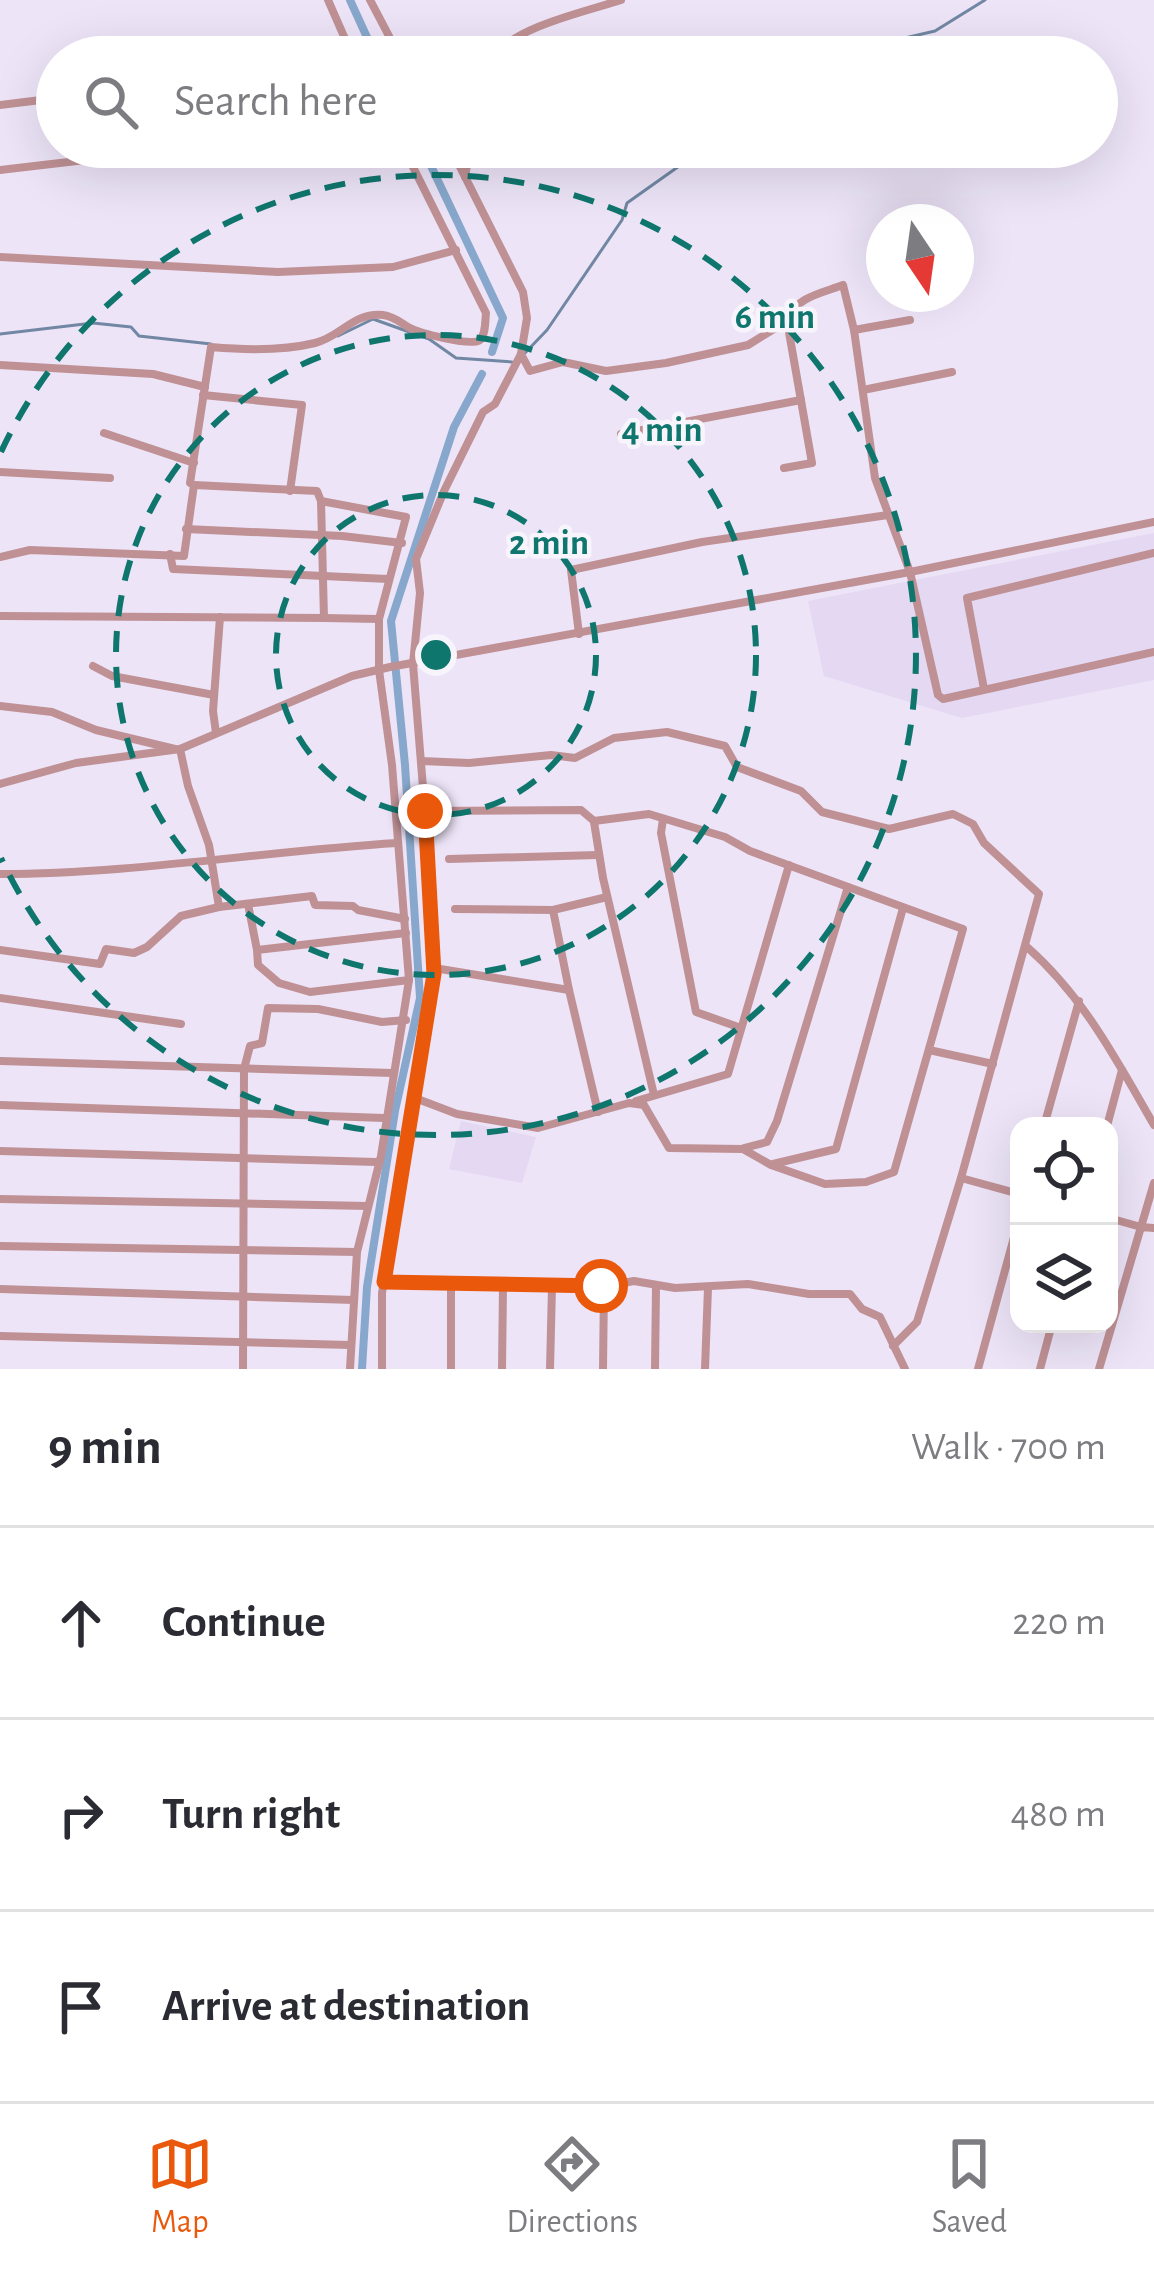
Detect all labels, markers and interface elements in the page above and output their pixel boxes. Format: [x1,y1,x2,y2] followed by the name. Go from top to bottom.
[36,36,1118,168] search box
[78,69,144,135] icon: search
[174,79,377,124] text: Search here
[866,204,974,312] north arrow
[735,299,815,335] text: 6 min
[621,412,703,448] text: 4 min
[509,525,589,561] text: 2 min
[415,634,457,676] centre of rings
[398,784,452,838] route end
[1010,1117,1118,1333] map controls
[1010,1117,1118,1225] button: locate
[1010,1225,1118,1333] button: layers
[574,1259,628,1313] route start
[48,1422,162,1473] text: 9 min
[911,1428,1106,1467] text: Walk · 700 m
[48,1590,114,1656] icon: ahead
[162,1600,326,1645] text: Continue
[1012,1603,1106,1642] text: 220 m
[48,1782,114,1848] icon: right
[162,1792,340,1837] text: Turn right
[1011,1795,1106,1834] text: 480 m
[48,1974,114,2040] icon: arrive
[162,1984,530,2029] text: Arrive at destination
[147,2131,213,2243] tab: Map
[506,2131,638,2243] tab: Directions
[932,2131,1007,2243] tab: Saved

